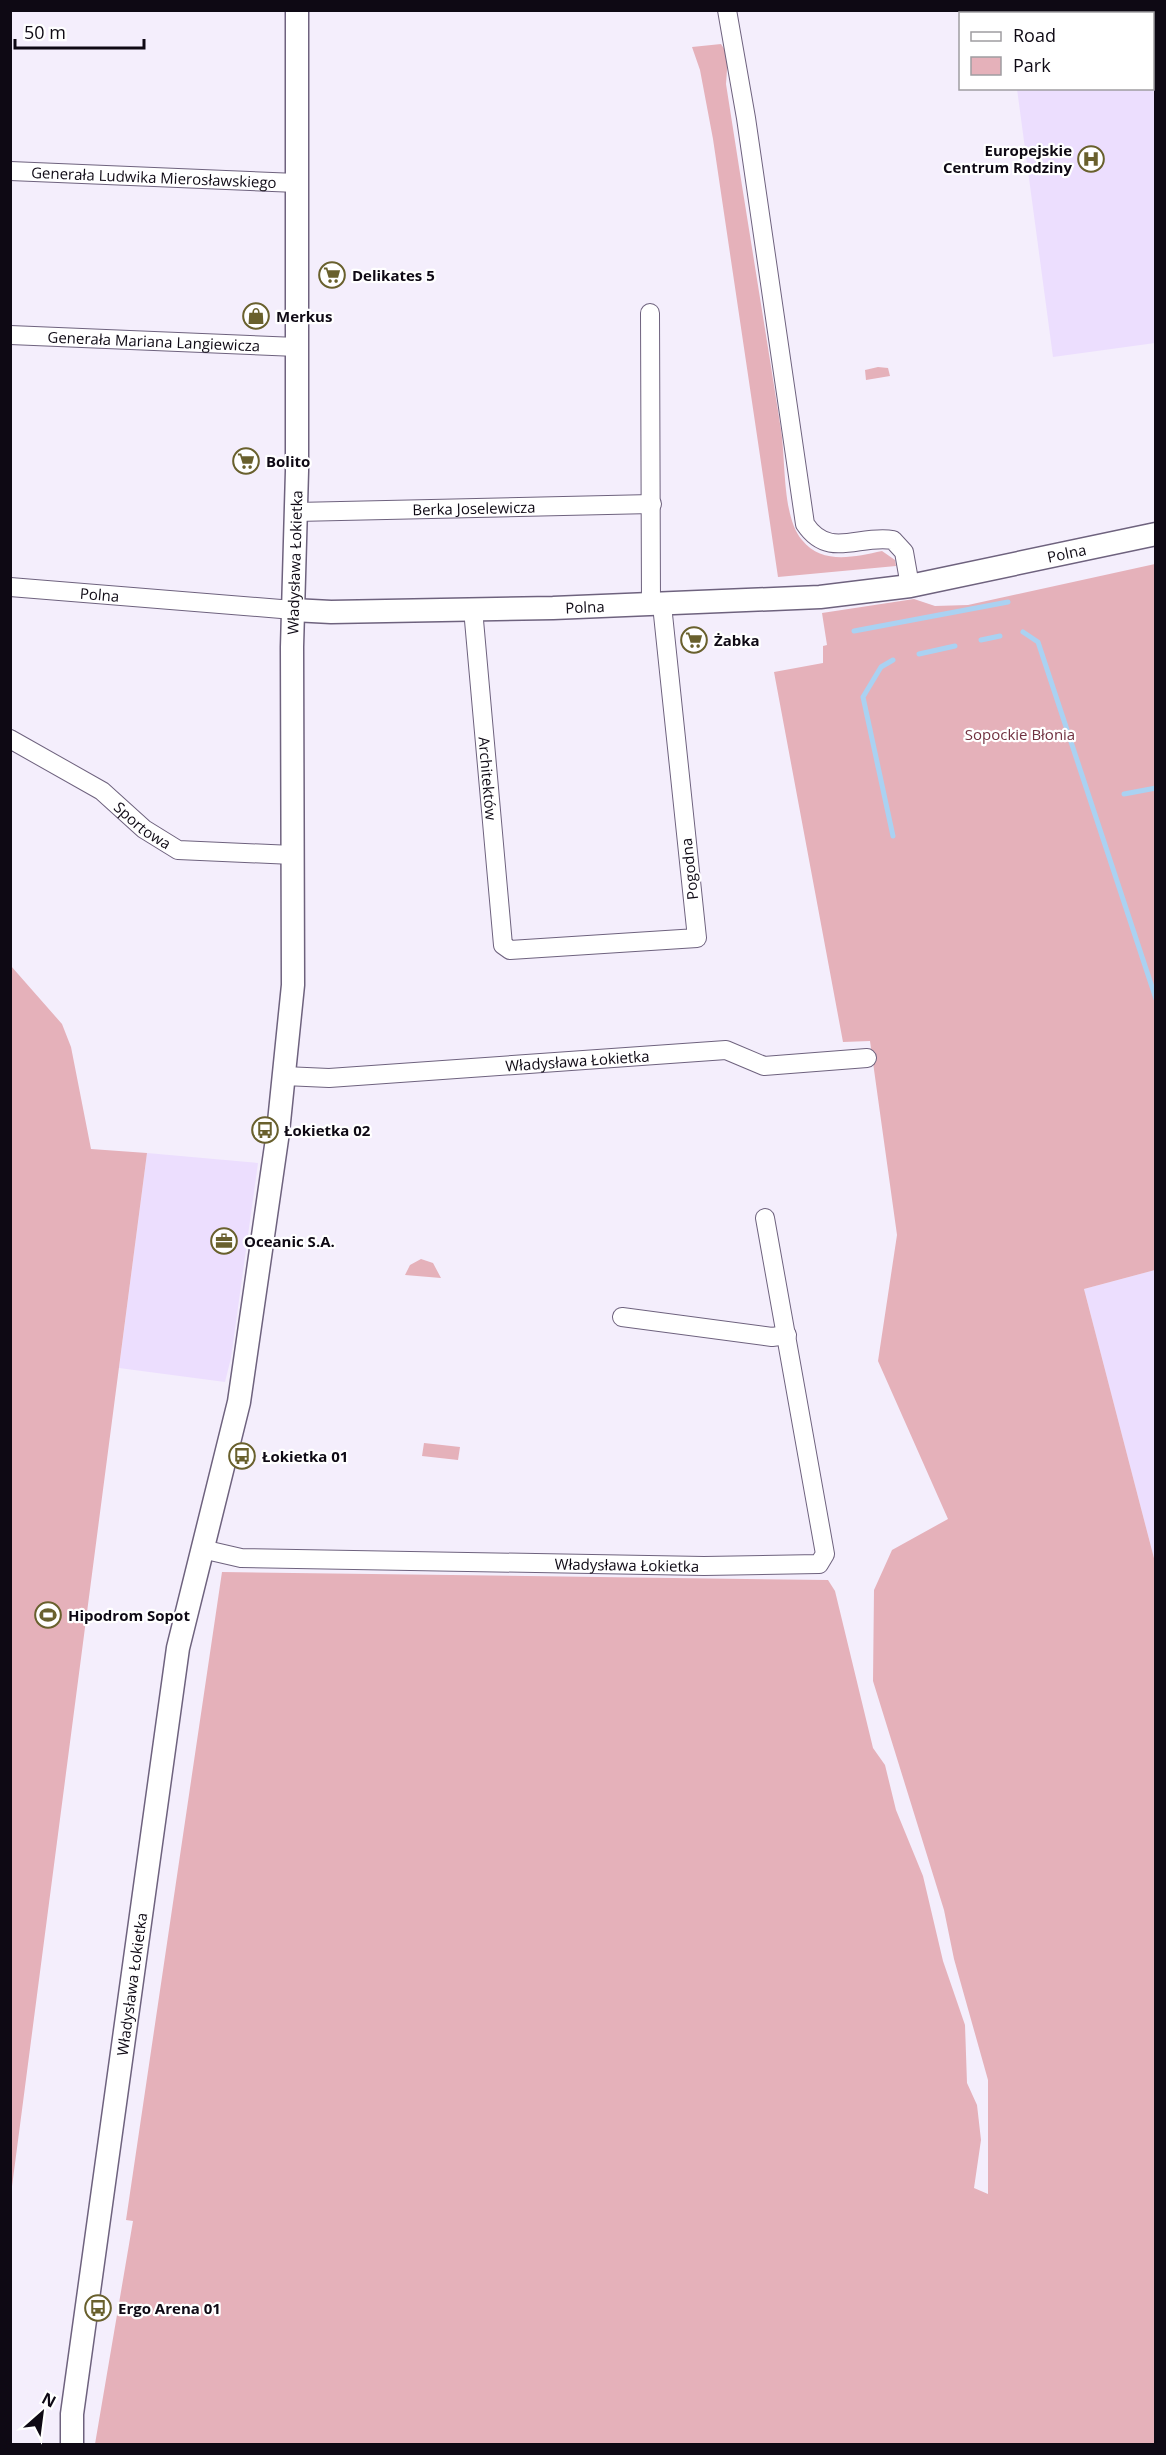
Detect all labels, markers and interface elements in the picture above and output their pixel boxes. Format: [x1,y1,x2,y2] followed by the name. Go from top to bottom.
[15,12,144,50] scale bar
[959,12,1154,90] legend
[24,20,66,44] text: 50 m
[1013,23,1056,47] text: Road
[1013,53,1051,77] text: Park
[943,140,1072,177] place label: Europejskie Centrum Rodziny
[1076,144,1106,174] hospital icon: Europejskie Centrum Rodziny
[31,162,277,192] street label: Generała Ludwika Mierosławskiego
[317,260,347,290] supermarket icon: Delikates 5
[352,265,435,285] place label: Delikates 5
[241,301,271,331] shop icon: Merkus
[276,306,332,326] place label: Merkus
[47,327,261,355] street label: Generała Mariana Langiewicza
[231,446,261,476] supermarket icon: Bolito
[266,451,310,471] place label: Bolito
[282,490,306,635] street label: Władysława Łokietka
[412,497,536,519] street label: Berka Joselewicza
[1045,539,1088,567] street label: Polna
[79,583,120,606] street label: Polna
[565,596,605,617] street label: Polna
[679,625,709,655] supermarket icon: Żabka
[714,630,760,650] place label: Żabka
[965,724,1075,744] park label: Sopockie Błonia
[474,736,502,821] street label: Architektów
[110,797,175,853] street label: Sportowa
[676,837,702,901] street label: Pogodna
[505,1045,650,1076] street label: Władysława Łokietka
[250,1115,280,1145] bus stop icon: Łokietka 02
[284,1120,371,1140] place label: Łokietka 02
[209,1226,239,1256] office icon: Oceanic S.A.
[244,1231,335,1251] place label: Oceanic S.A.
[227,1441,257,1471] bus stop icon: Łokietka 01
[262,1446,348,1466] place label: Łokietka 01
[555,1553,699,1576] street label: Władysława Łokietka
[33,1600,63,1630] sports icon: Hipodrom Sopot
[68,1605,190,1625] place label: Hipodrom Sopot
[112,1911,151,2057] street label: Władysława Łokietka
[83,2293,113,2323] bus stop icon: Ergo Arena 01
[118,2298,221,2318] place label: Ergo Arena 01
[12,2383,72,2443] north arrow
[38,2387,60,2413] text: N

